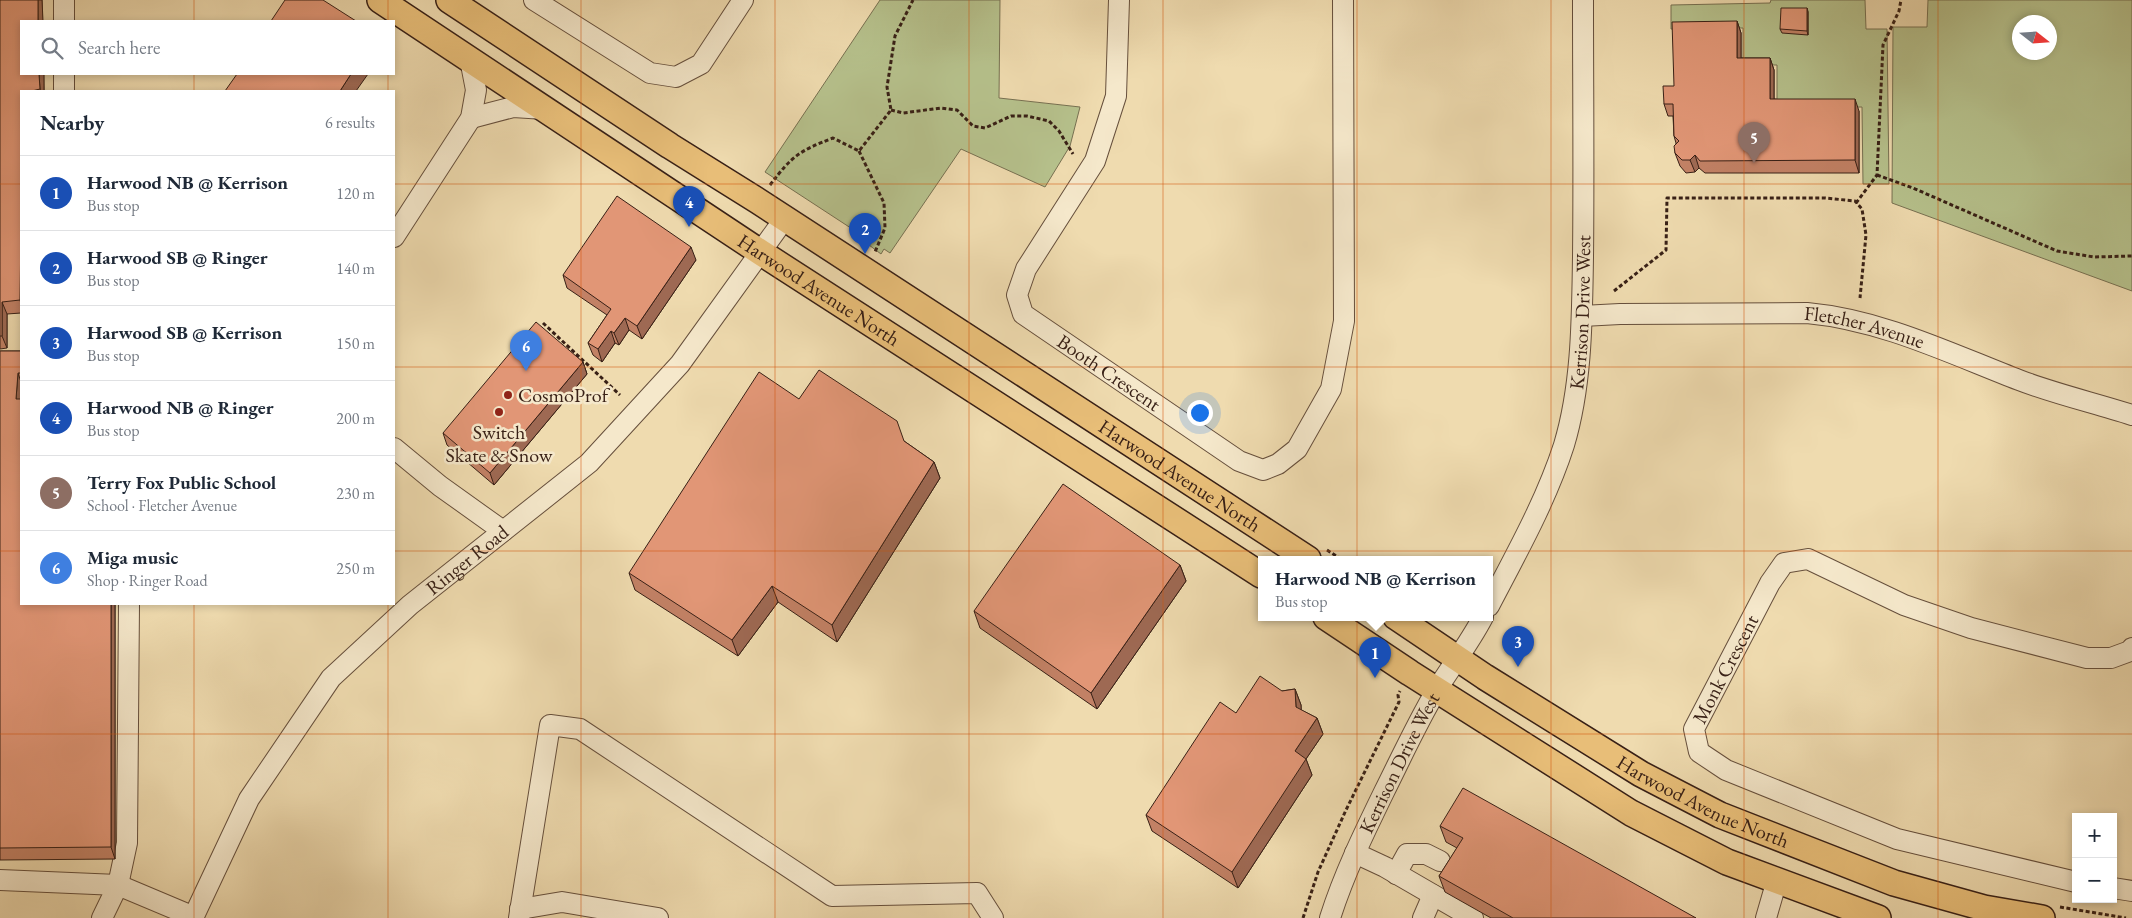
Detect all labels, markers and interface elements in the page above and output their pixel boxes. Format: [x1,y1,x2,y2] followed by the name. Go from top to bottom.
[2012,15,2057,60] north arrow
[20,20,395,75] search box
[38,34,66,62] icon: search
[78,35,160,60] text: Search here
[40,109,104,136] text: Nearby
[325,112,375,133] text: 6 results
[1738,122,1770,163] pin: 5
[87,170,288,195] text: Harwood NB @ Kerrison
[52,183,60,204] text: 1
[336,183,375,204] text: 120 m
[673,186,705,227] pin: 4
[87,195,140,216] text: Bus stop
[849,213,881,254] pin: 2
[733,228,905,352] street label: Harwood Avenue North
[1563,234,1596,391] street label: Kerrison Drive West
[87,245,268,270] text: Harwood SB @ Ringer
[52,258,60,279] text: 2
[336,258,375,279] text: 140 m
[87,270,140,291] text: Bus stop
[1803,300,1928,355] street label: Fletcher Avenue
[87,320,282,345] text: Harwood SB @ Kerrison
[1052,328,1166,417] street label: Booth Crescent
[510,330,542,371] pin: 6
[52,333,60,354] text: 3
[336,333,375,354] text: 150 m
[87,345,140,366] text: Bus stop
[518,382,611,408] place label: CosmoProf
[502,389,514,401] marker: CosmoProf
[87,395,274,420] text: Harwood NB @ Ringer
[1187,400,1213,426] your location
[493,406,505,418] marker: Switch Skate & Snow
[52,408,60,429] text: 4
[336,408,375,429] text: 200 m
[1094,413,1266,538] street label: Harwood Avenue North
[445,419,553,468] place label: Switch Skate & Snow
[87,420,140,441] text: Bus stop
[87,470,276,495] text: Terry Fox Public School
[52,483,60,504] text: 5
[336,483,375,504] text: 230 m
[87,495,237,516] text: School · Fletcher Avenue
[420,518,514,601] street label: Ringer Road
[87,545,178,570] text: Miga music
[1258,556,1493,621] popup
[52,558,60,579] text: 6
[336,558,375,579] text: 250 m
[1275,566,1476,591] text: Harwood NB @ Kerrison
[87,570,208,591] text: Shop · Ringer Road
[1275,591,1328,612] text: Bus stop
[1686,610,1765,728] street label: Monk Crescent
[1502,626,1534,667] pin: 3
[1359,637,1391,678] pin: 1
[1353,687,1446,838] street label: Kerrison Drive West
[1612,749,1793,854] street label: Harwood Avenue North
[2072,813,2117,903] map controls
[2072,813,2117,858] button: +
[2072,858,2117,903] button: −

